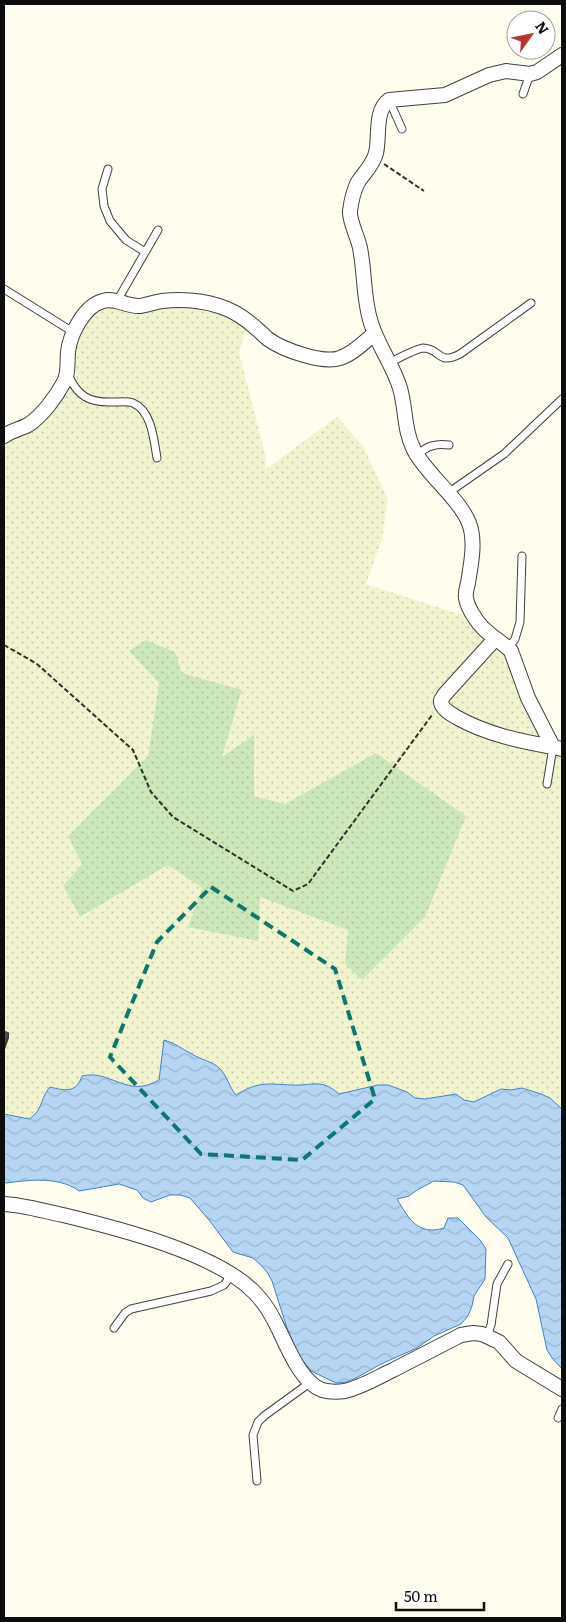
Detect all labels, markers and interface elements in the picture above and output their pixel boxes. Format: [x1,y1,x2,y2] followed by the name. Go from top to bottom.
[506,10,556,60] north arrow
[531,17,554,38] text: N
[396,1580,484,1612] scale bar
[404,1584,438,1607] text: 50 m

